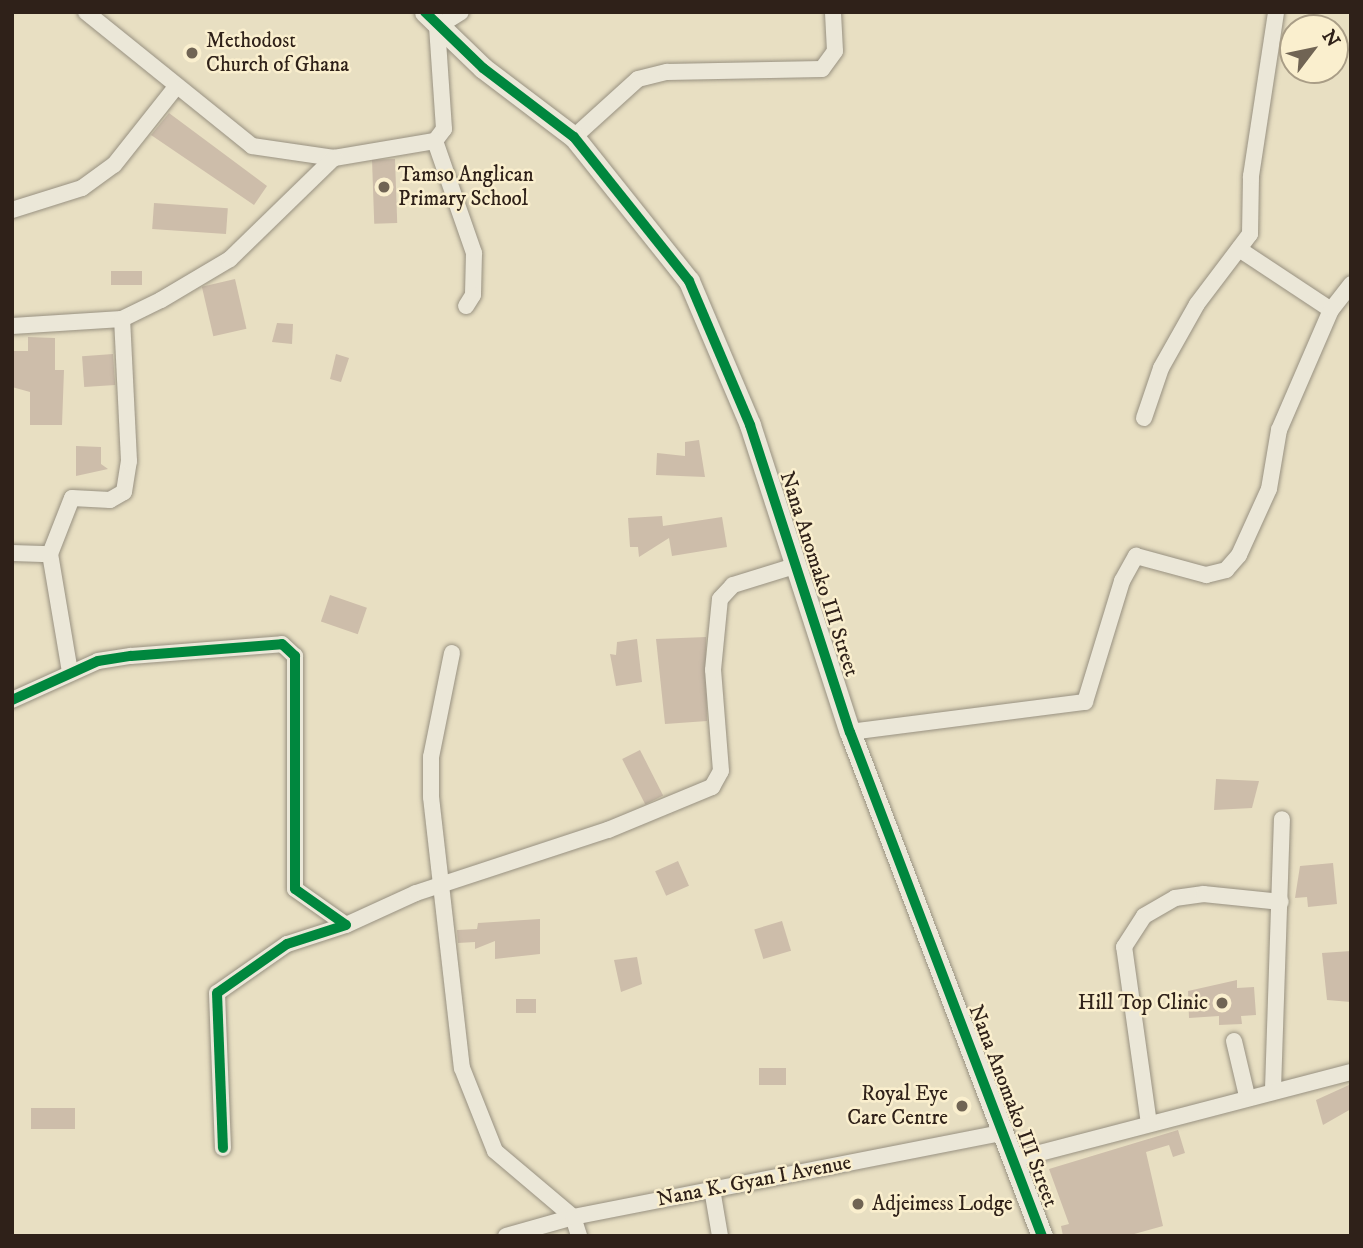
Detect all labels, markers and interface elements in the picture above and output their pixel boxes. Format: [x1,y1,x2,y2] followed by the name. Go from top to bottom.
[1279,14,1349,84] north arrow
[1317,26,1344,51] text: N
[206,28,349,78] place label: Methodost Church of Ghana
[184,45,200,61] marker: Methodost Church of Ghana
[398,162,534,212] place label: Tamso Anglican Primary School
[376,179,392,195] marker: Tamso Anglican Primary School
[774,468,864,680] street label: Nana Anomako III Street
[1078,990,1208,1016] place label: Hill Top Clinic
[1214,995,1230,1011] marker: Hill Top Clinic
[963,1001,1063,1211] street label: Nana Anomako III Street
[847,1081,948,1131] place label: Royal Eye Care Centre
[954,1098,970,1114] marker: Royal Eye Care Centre
[655,1150,853,1212] street label: Nana K. Gyan I Avenue
[872,1191,1013,1217] place label: Adjeimess Lodge
[850,1196,866,1212] marker: Adjeimess Lodge

